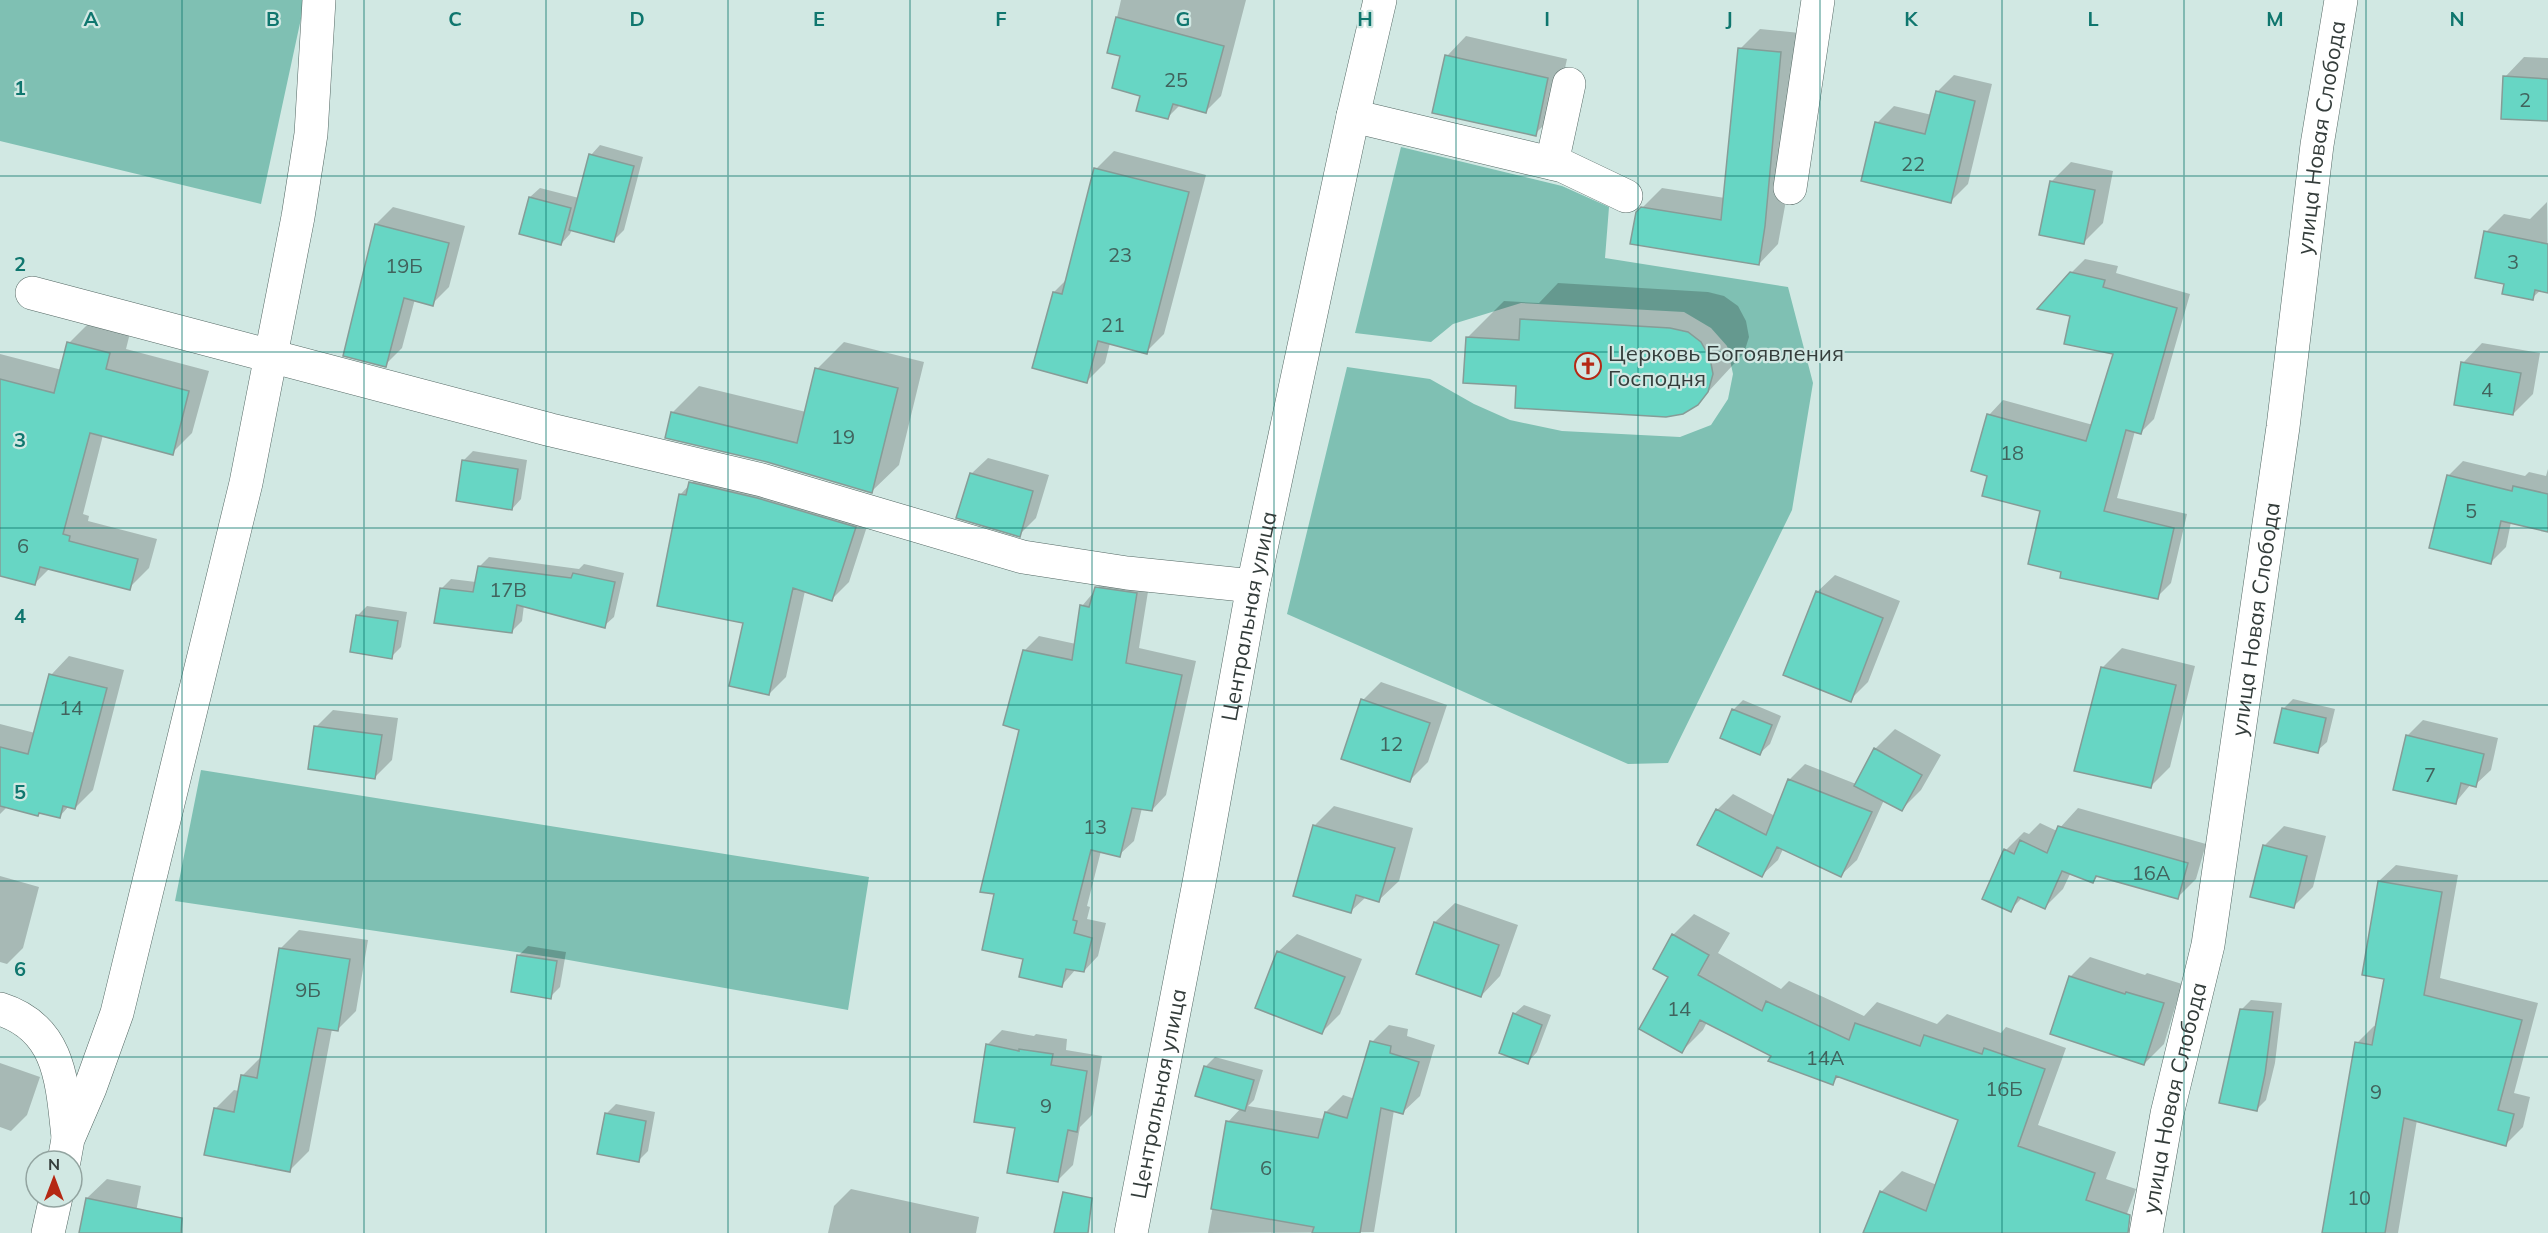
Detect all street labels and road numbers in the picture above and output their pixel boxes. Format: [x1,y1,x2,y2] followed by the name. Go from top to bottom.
[2290,18,2351,256] street label: улица Новая Слобода
[2224,500,2286,738] street label: улица Новая Слобода
[1215,508,1283,723] street label: Центральная улица
[2136,979,2213,1216] street label: улица Новая Слобода
[1124,986,1192,1201] street label: Центральная улица

